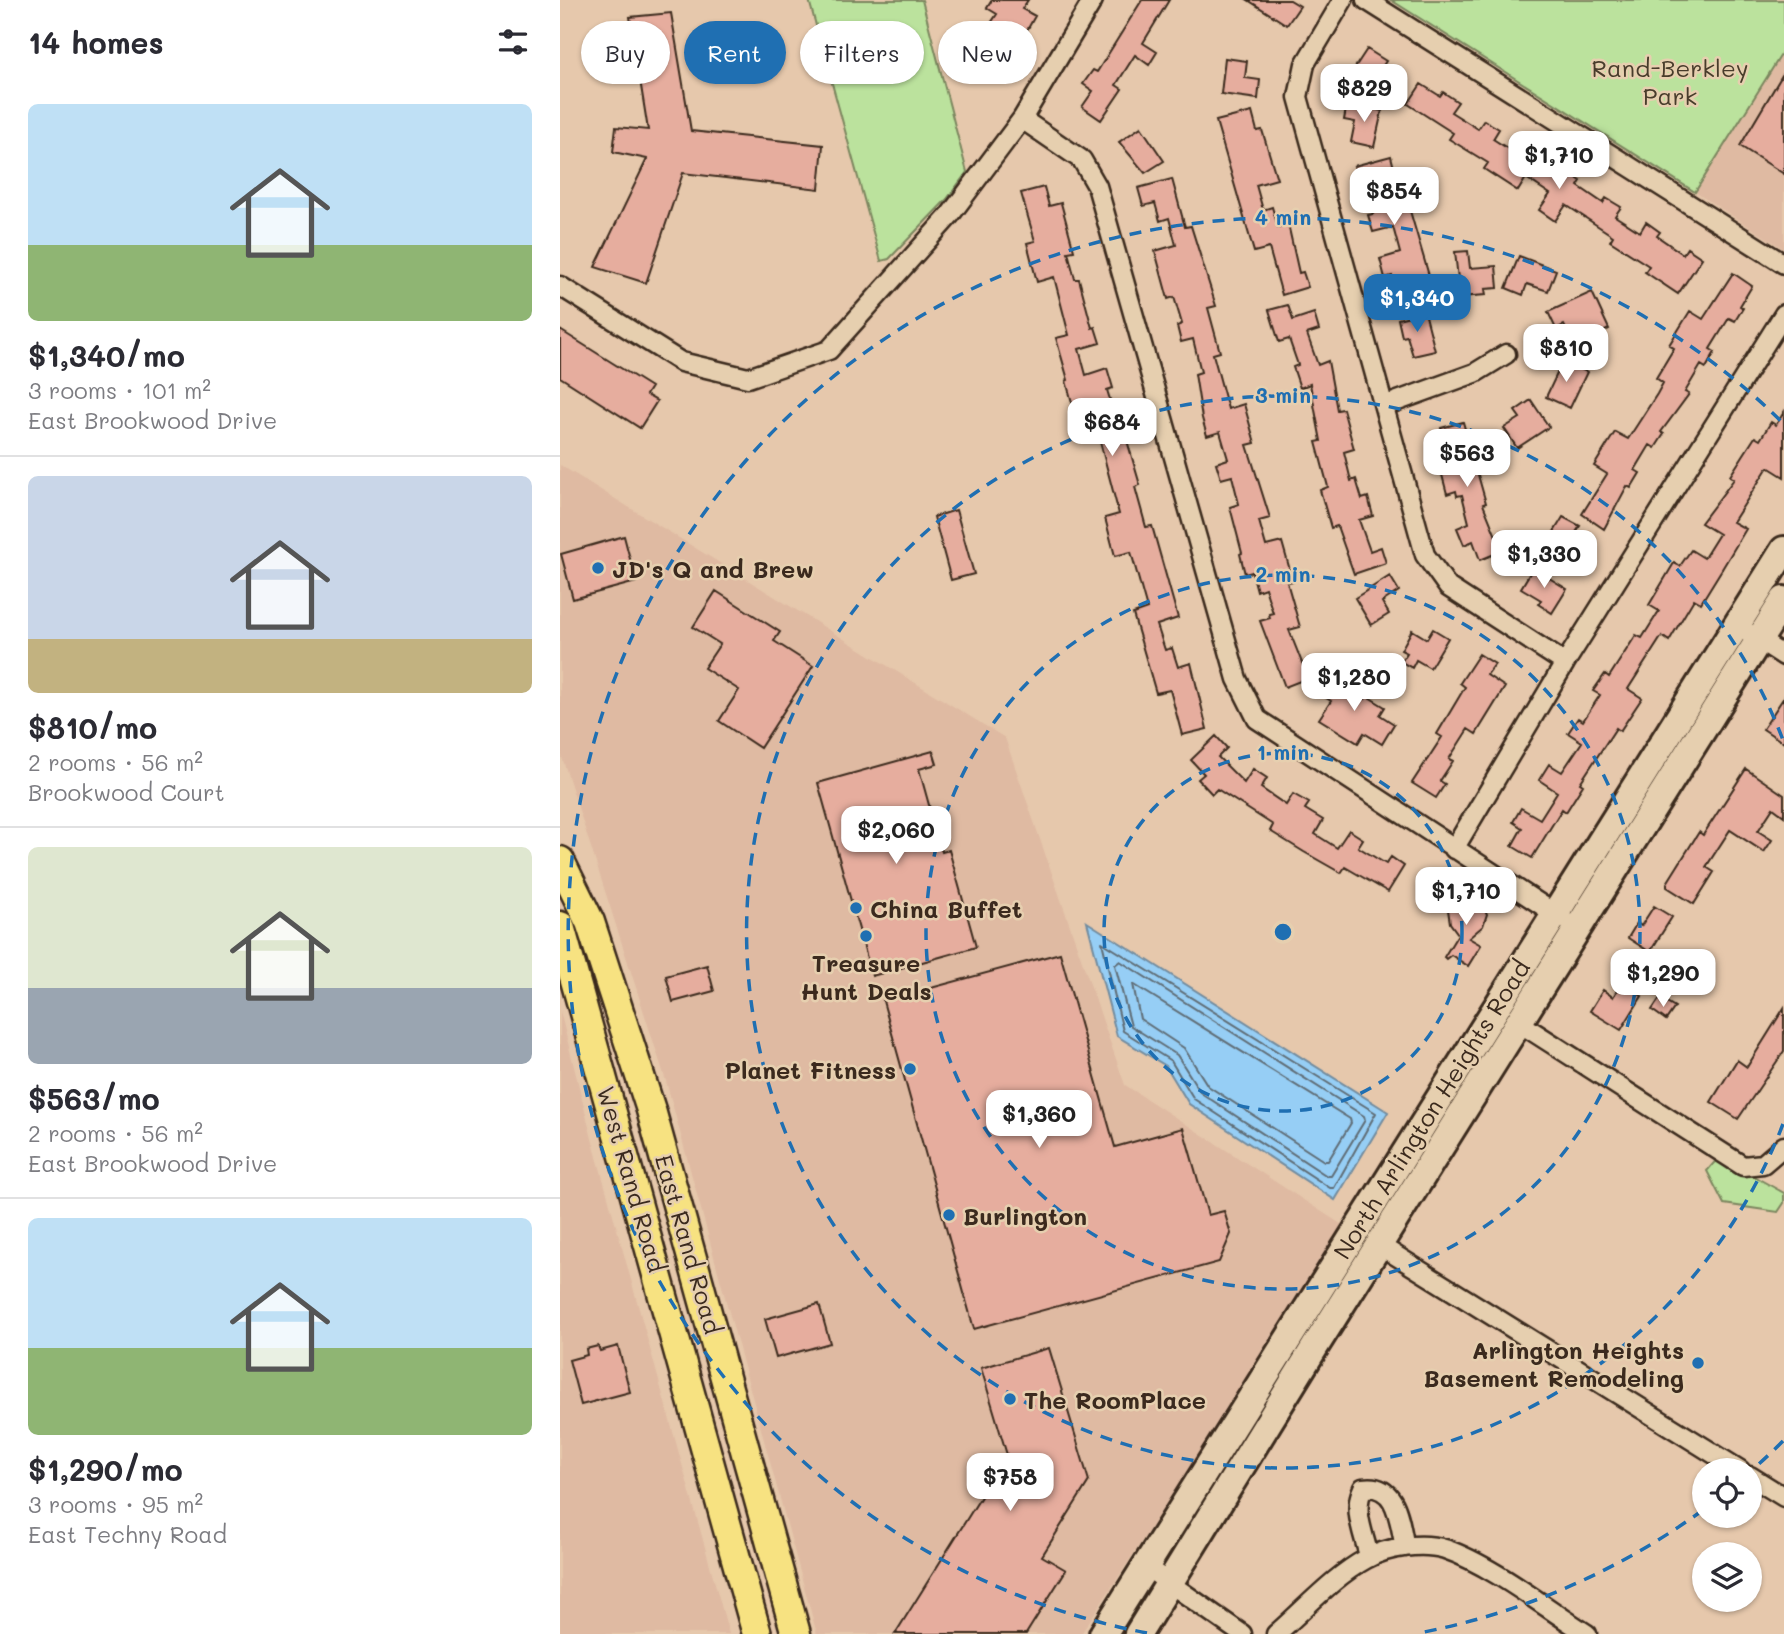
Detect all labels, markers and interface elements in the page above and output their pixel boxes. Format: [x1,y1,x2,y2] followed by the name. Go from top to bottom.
[581,21,670,84] chip: Buy
[684,21,786,84] chip: Rent
[800,21,924,84] chip: Filters
[938,21,1037,84] chip: New
[28,22,164,62] text: 14 homes
[494,23,532,61] icon: filters
[1592,52,1748,111] park label: Rand-Berkley Park
[1323,64,1405,124] pin: $829
[1336,72,1392,102] text: $829
[1502,132,1616,191] pin: $1,710
[1524,139,1594,169] text: $1,710
[217,150,343,276] icon: home
[1353,168,1435,227] pin: $854
[1366,175,1422,205] text: $854
[1255,203,1311,230] text: 4 min
[1360,274,1474,334] pin: $1,340
[1380,282,1454,312] text: $1,340
[1525,324,1607,384] pin: $810
[1539,332,1593,362] text: $810
[28,335,185,375] text: $1,340/mo
[28,375,211,405] text: 3 rooms · 101 m²
[1255,381,1311,408] text: 3 min
[1071,398,1153,458] pin: $684
[28,405,277,435] text: East Brookwood Drive
[1084,406,1140,436] text: $684
[1426,430,1508,489] pin: $563
[1439,437,1495,467] text: $563
[217,522,343,648] icon: home
[1487,530,1601,590] pin: $1,330
[1507,538,1581,568] text: $1,330
[612,553,814,584] place label: JD's Q and Brew
[590,560,606,576] marker: JD's Q and Brew
[1255,560,1311,587] text: 2 min
[1297,654,1411,713] pin: $1,280
[1317,661,1391,691] text: $1,280
[28,707,157,747] text: $810/mo
[1257,738,1309,765] text: 1 min
[28,747,203,777] text: 2 rooms · 56 m²
[28,777,225,807] text: Brookwood Court
[839,806,953,866] pin: $2,060
[857,814,935,844] text: $2,060
[1409,867,1523,927] pin: $1,710
[1431,875,1501,905] text: $1,710
[217,893,343,1019] icon: home
[870,893,1022,924] place label: China Buffet
[848,900,864,916] marker: China Buffet
[1271,920,1295,944] centre of rings
[858,928,874,944] marker: Treasure Hunt Deals
[801,947,931,1006] place label: Treasure Hunt Deals
[1606,950,1720,1009] pin: $1,290
[1326,954,1536,1264] street label: North Arlington Heights Road
[1627,957,1699,987] text: $1,290
[725,1054,896,1085] place label: Planet Fitness
[902,1061,918,1077] marker: Planet Fitness
[28,1078,160,1118] text: $563/mo
[591,1082,673,1276] street label: West Rand Road
[982,1090,1096,1150] pin: $1,360
[1002,1098,1076,1128] text: $1,360
[28,1118,203,1148] text: 2 rooms · 56 m²
[28,1148,277,1178] text: East Brookwood Drive
[649,1151,729,1337] street label: East Rand Road
[963,1200,1087,1231] place label: Burlington
[941,1207,957,1223] marker: Burlington
[217,1264,343,1390] icon: home
[1424,1334,1684,1393] place label: Arlington Heights Basement Remodeling
[1690,1355,1706,1371] marker: Arlington Heights Basement Remodeling
[1024,1384,1206,1415] place label: The RoomPlace
[1002,1391,1018,1407] marker: The RoomPlace
[28,1449,183,1489] text: $1,290/mo
[969,1454,1051,1513] pin: $758
[1692,1458,1762,1612] map controls
[1692,1458,1762,1528] button: locate
[983,1461,1037,1491] text: $758
[28,1489,203,1519] text: 3 rooms · 95 m²
[28,1519,227,1549] text: East Techny Road
[1692,1542,1762,1612] button: layers

